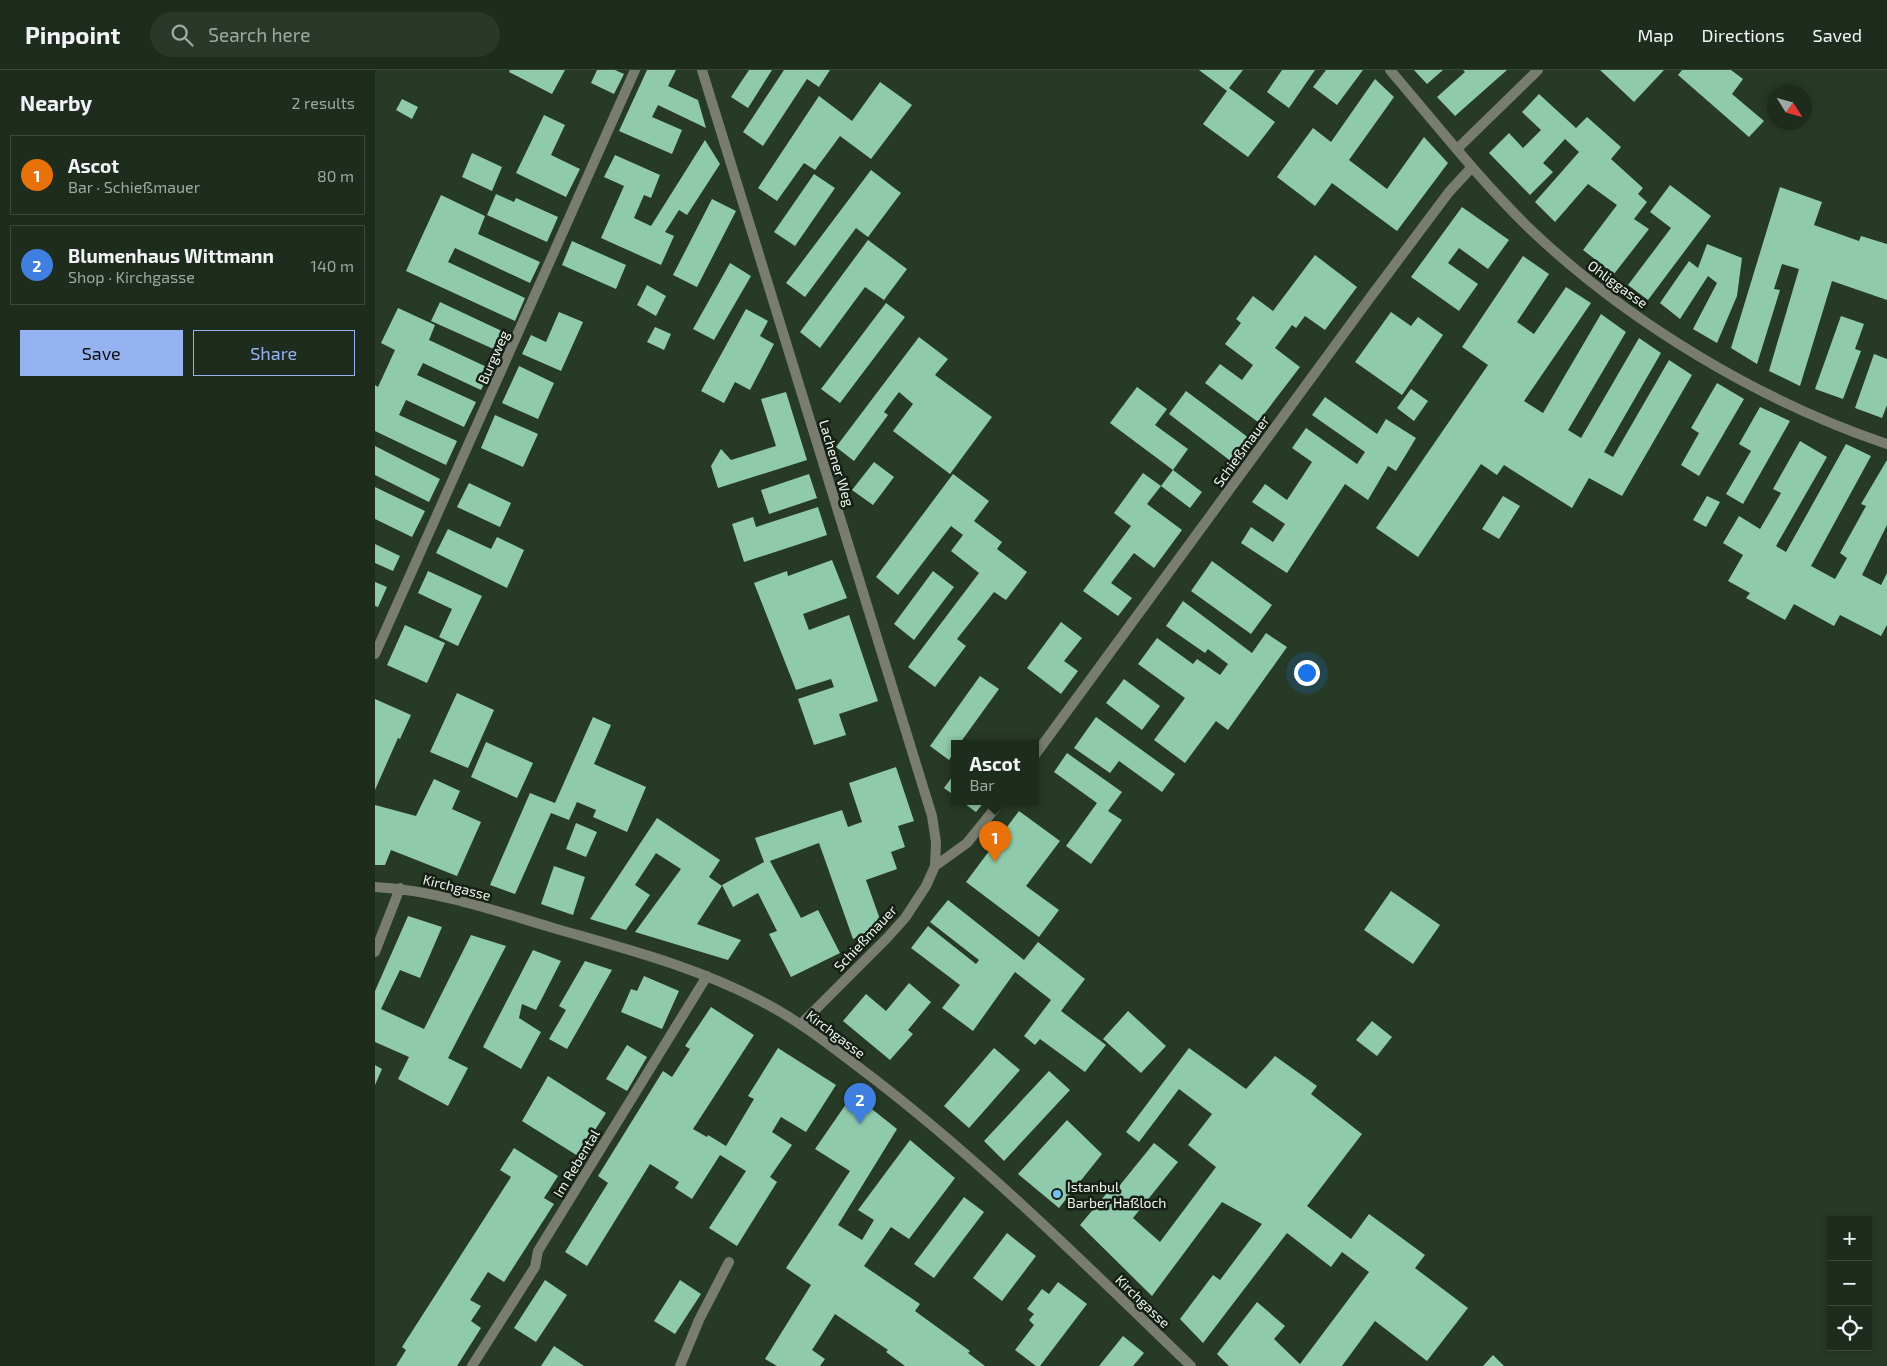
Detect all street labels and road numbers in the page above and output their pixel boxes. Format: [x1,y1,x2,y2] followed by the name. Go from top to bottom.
[1585,257,1651,311] street label: Ohliggasse
[474,327,512,386] street label: Burgweg
[1209,412,1273,490] street label: Schießmauer
[816,418,858,509] street label: Lachener Weg
[421,870,493,904] street label: Kirchgasse
[830,901,900,975] street label: Schießmauer
[803,1006,869,1062] street label: Kirchgasse
[549,1125,603,1200] street label: Im Rebental
[1112,1271,1174,1331] street label: Kirchgasse

